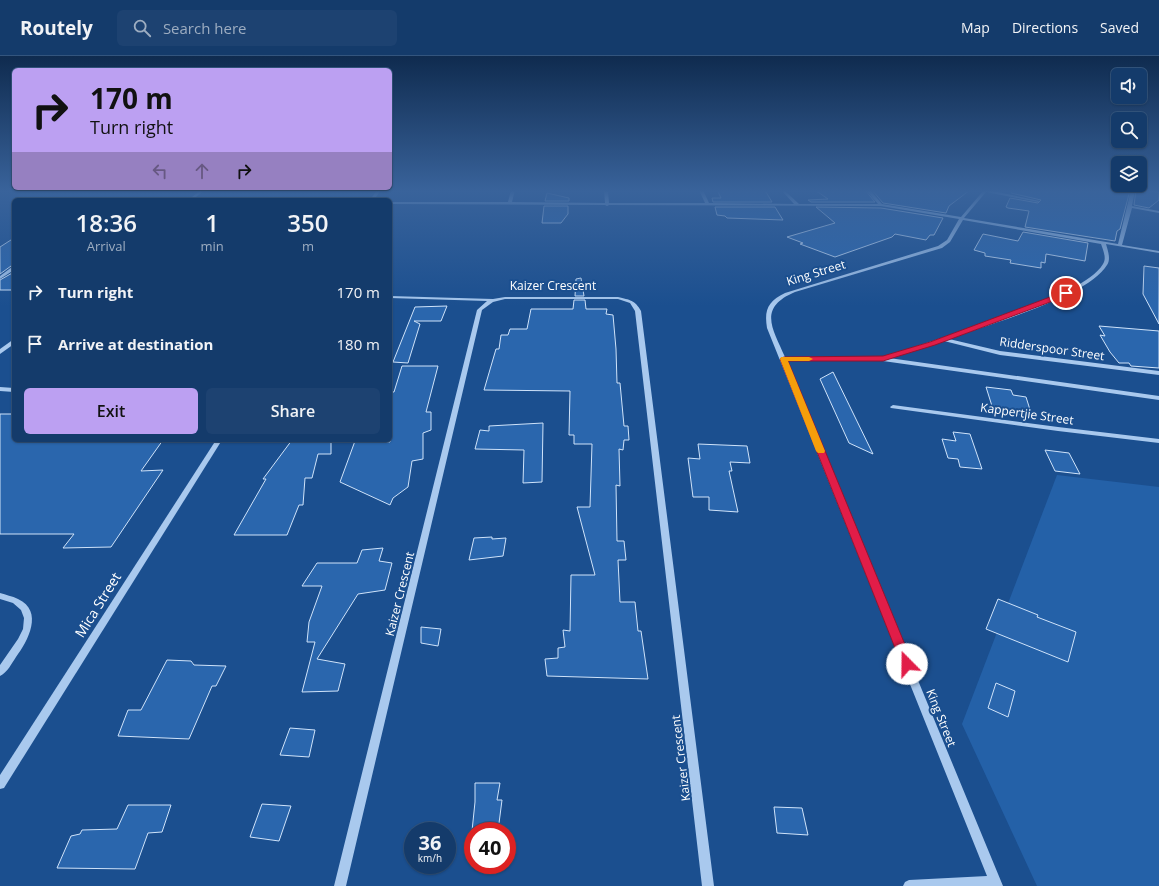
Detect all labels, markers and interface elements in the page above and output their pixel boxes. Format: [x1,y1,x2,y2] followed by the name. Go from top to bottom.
[117,10,397,46] search box
[20,15,93,41] text: Routely
[131,17,153,39] icon: search
[163,18,246,38] text: Search here
[961,18,990,37] text: Map
[1012,18,1078,37] text: Directions
[1100,18,1139,37] text: Saved
[1111,68,1147,192] map controls
[1111,68,1147,104] button: sound
[90,79,173,117] text: 170 m
[24,84,76,136] icon: right
[1111,112,1147,148] button: search
[90,115,173,139] text: Turn right
[1111,156,1147,192] button: layers
[149,160,171,182] icon: left
[191,160,213,182] icon: ahead
[233,160,255,182] icon: right
[76,206,137,239] text: 18:36
[205,206,219,239] text: 1
[287,206,328,239] text: 350
[87,237,126,255] text: Arrival
[201,237,224,255] text: min
[302,237,314,255] text: m
[784,255,847,290] street label: King Street
[1049,276,1083,310] pin
[510,277,596,294] street label: Kaizer Crescent
[24,281,46,303] icon: right
[58,282,133,302] text: Turn right
[336,282,380,302] text: 170 m
[1055,282,1077,304] icon: arrive
[24,333,46,355] icon: arrive
[999,333,1106,364] street label: Ridderspoor Street
[58,334,213,354] text: Arrive at destination
[336,334,380,354] text: 180 m
[24,388,198,434] button: Exit
[206,388,380,434] button: Share
[979,399,1075,428] street label: Kappertjie Street
[381,550,418,638] street label: Kaizer Crescent
[70,569,125,641] street label: Mica Street
[886,643,928,685] position arrow
[922,686,961,749] street label: King Street
[667,714,694,802] street label: Kaizer Crescent
[464,822,516,874] speed limit sign: 40
[419,829,441,856] text: 36
[418,851,442,865] text: km/h

